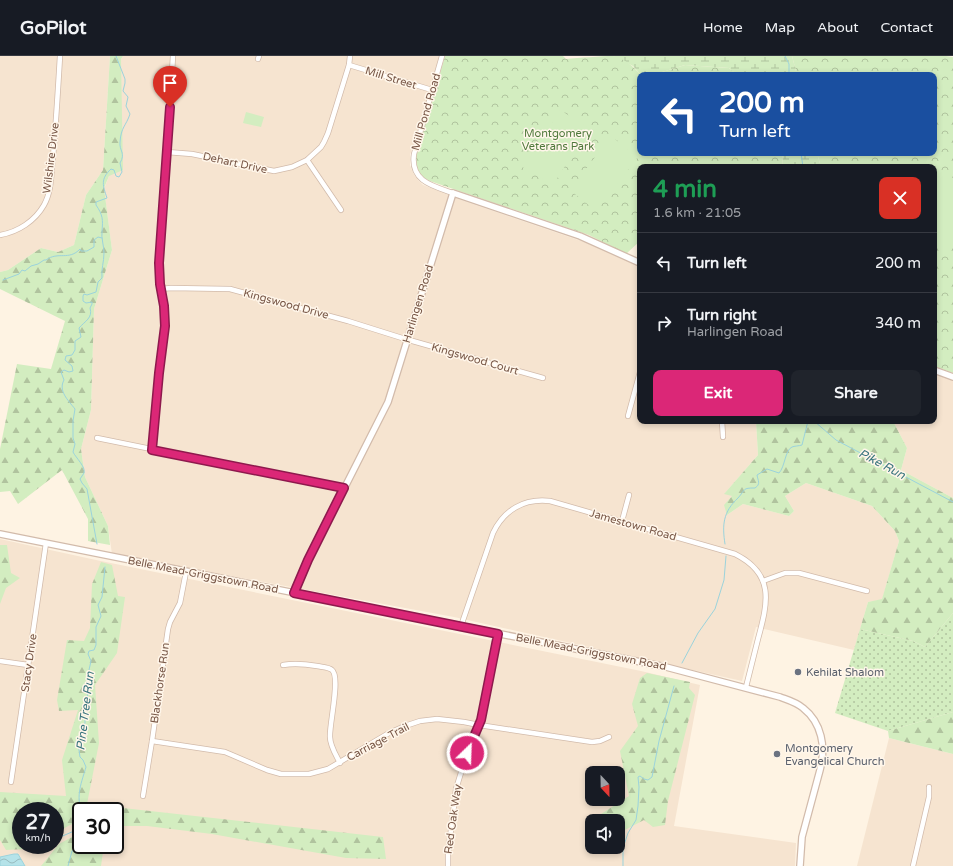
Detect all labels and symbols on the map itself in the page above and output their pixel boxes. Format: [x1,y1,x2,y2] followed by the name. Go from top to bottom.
[364,64,418,92] street label: Mill Street
[153,66,187,107] pin
[409,72,443,152] street label: Mill Pond Road
[40,122,62,194] street label: Wilshire Drive
[522,127,594,153] park label: Montgomery Veterans Park
[202,150,268,176] street label: Dehart Drive
[400,263,436,345] street label: Harlingen Road
[242,286,330,322] street label: Kingswood Drive
[430,340,520,378] street label: Kingswood Court
[856,446,908,482] water label: Pike Run
[588,506,678,544] street label: Jamestown Road
[127,554,279,596] street label: Belle Mead-Griggstown Road
[515,631,667,673] street label: Belle Mead-Griggstown Road
[18,633,40,693] street label: Stacy Drive
[148,642,172,724] street label: Blackhorse Run
[806,666,884,679] place label: Kehilat Shalom
[793,667,803,677] marker: Kehilat Shalom
[73,670,97,751] water label: Pine Tree Run
[344,720,412,764] street label: Carriage Trail
[446,732,488,774] position arrow
[785,742,884,768] place label: Montgomery Evangelical Church
[772,749,782,759] marker: Montgomery Evangelical Church
[585,766,625,806] north arrow
[442,783,464,855] street label: Red Oak Way
[72,802,124,854] speed limit sign: 30

